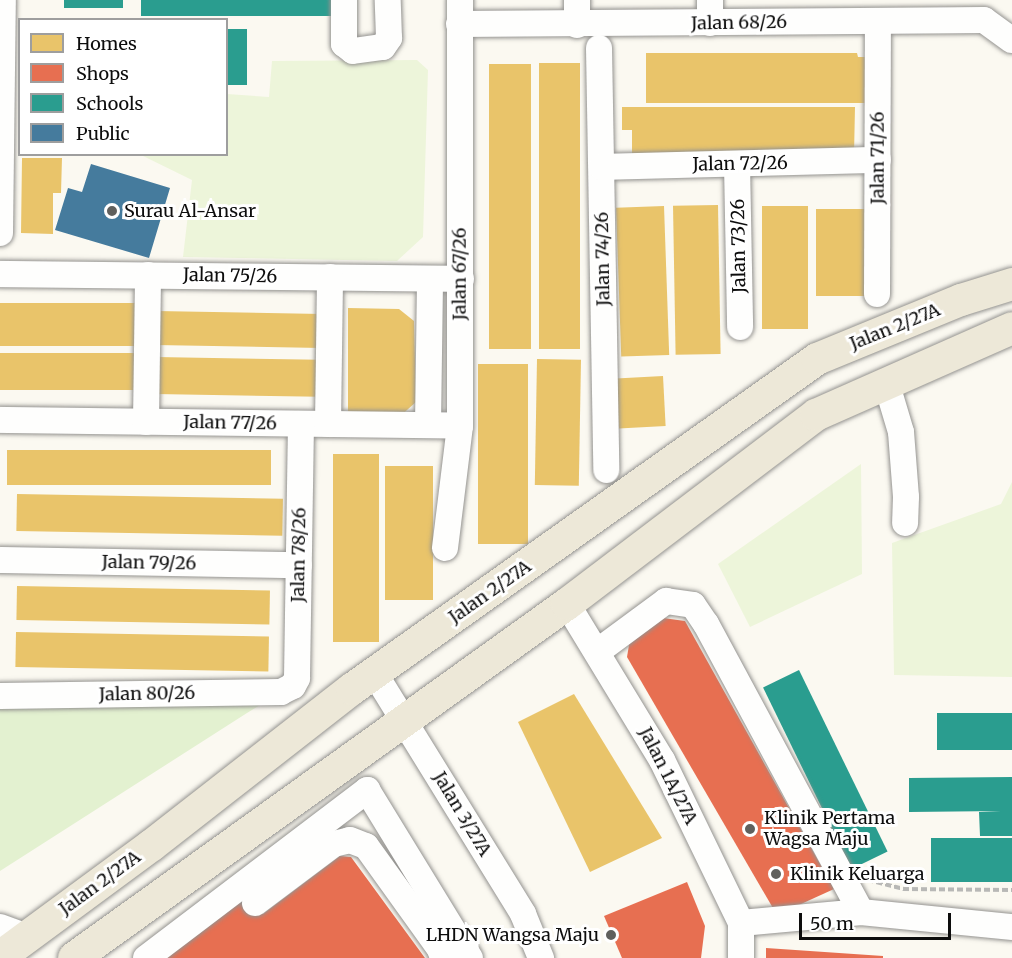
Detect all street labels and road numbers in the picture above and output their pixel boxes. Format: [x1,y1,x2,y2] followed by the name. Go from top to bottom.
[691,11,787,35] street label: Jalan 68/26
[867,112,889,204] street label: Jalan 71/26
[692,152,788,176] street label: Jalan 72/26
[727,199,751,293] street label: Jalan 73/26
[591,212,615,306] street label: Jalan 74/26
[449,228,471,320] street label: Jalan 67/26
[183,264,277,288] street label: Jalan 75/26
[847,299,943,355] street label: Jalan 2/27A
[183,411,277,435] street label: Jalan 77/26
[287,507,311,603] street label: Jalan 78/26
[101,551,197,575] street label: Jalan 79/26
[445,556,535,628] street label: Jalan 2/27A
[99,682,195,706] street label: Jalan 80/26
[634,724,702,828] street label: Jalan 1A/27A
[428,768,496,860] street label: Jalan 3/27A
[55,846,145,920] street label: Jalan 2/27A

